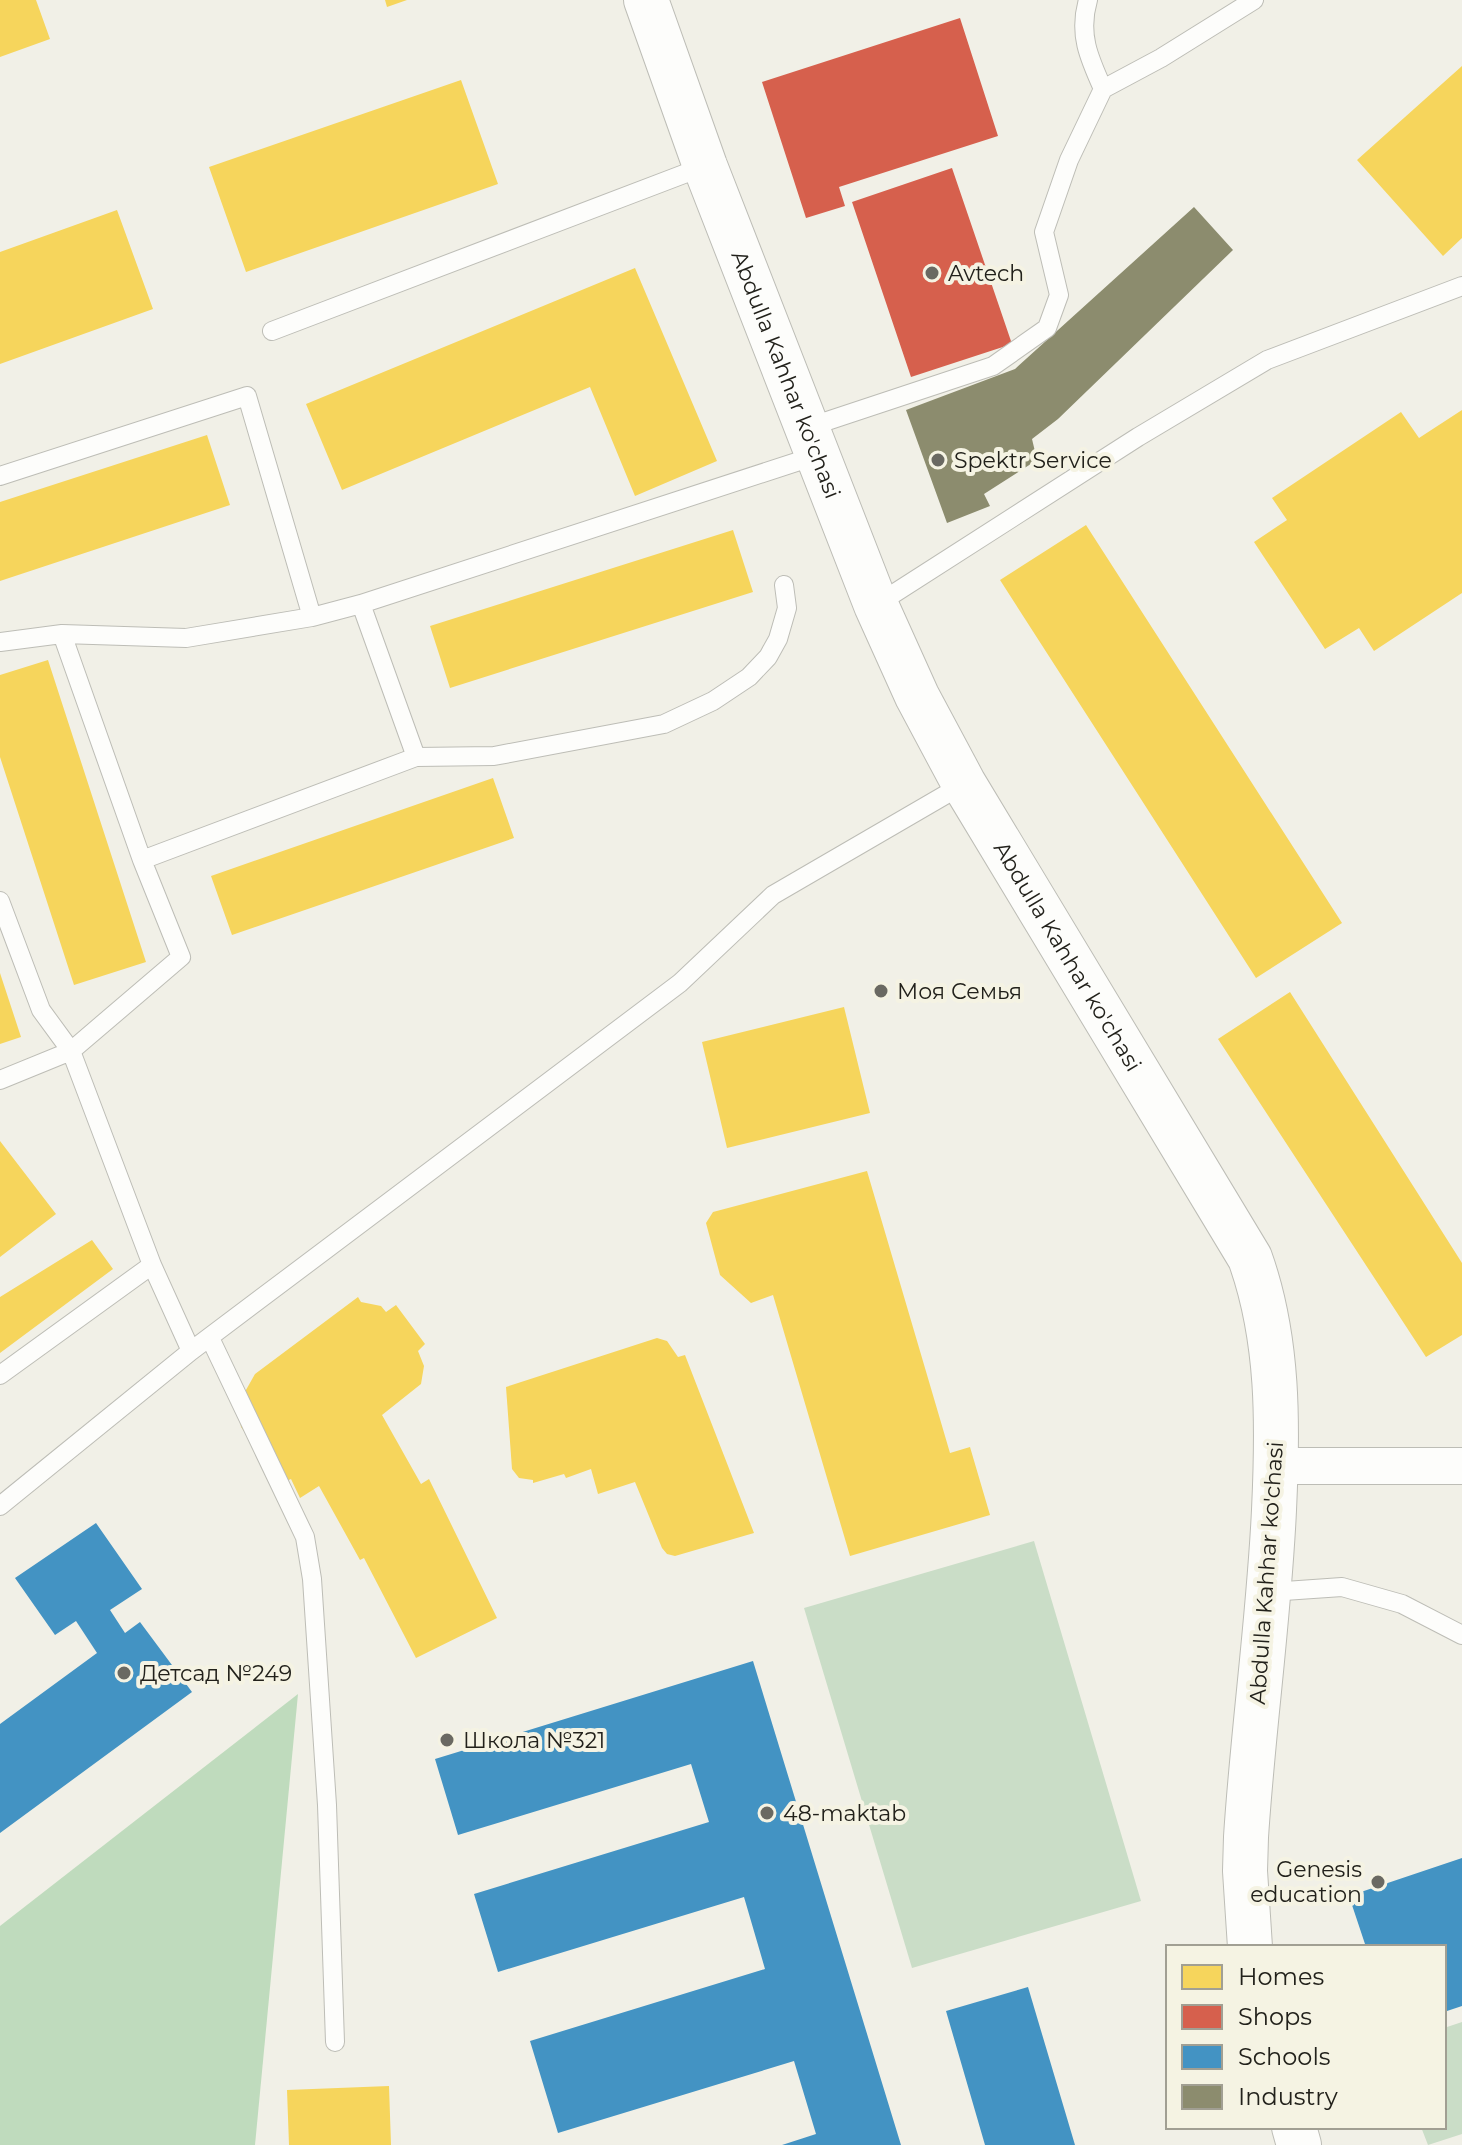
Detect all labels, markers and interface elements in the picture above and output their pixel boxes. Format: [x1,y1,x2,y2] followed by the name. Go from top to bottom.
[725,247,846,503] street label: Abdulla Kahhar ko'chasi
[948,260,1024,287] place label: Avtech
[923,264,941,282] marker: Avtech
[954,447,1112,474] place label: Spektr Service
[929,451,947,469] marker: Spektr Service
[988,837,1147,1076] street label: Abdulla Kahhar ko'chasi
[897,978,1022,1005] place label: Моя Семья
[872,982,890,1000] marker: Моя Семья
[1244,1441,1289,1705] street label: Abdulla Kahhar ko'chasi
[140,1660,292,1687] place label: Детсад №249
[115,1664,133,1682] marker: Детсад №249
[463,1727,605,1754] place label: Школа №321
[438,1731,456,1749] marker: Школа №321
[783,1800,906,1827] place label: 48-maktab
[758,1804,776,1822] marker: 48-maktab
[1250,1856,1362,1908] place label: Genesis education
[1369,1873,1387,1891] marker: Genesis education
[1166,1945,1446,2129] legend
[1238,1962,1324,1991] text: Homes
[1238,2002,1312,2031] text: Shops
[1238,2042,1331,2071] text: Schools
[1238,2082,1338,2111] text: Industry

